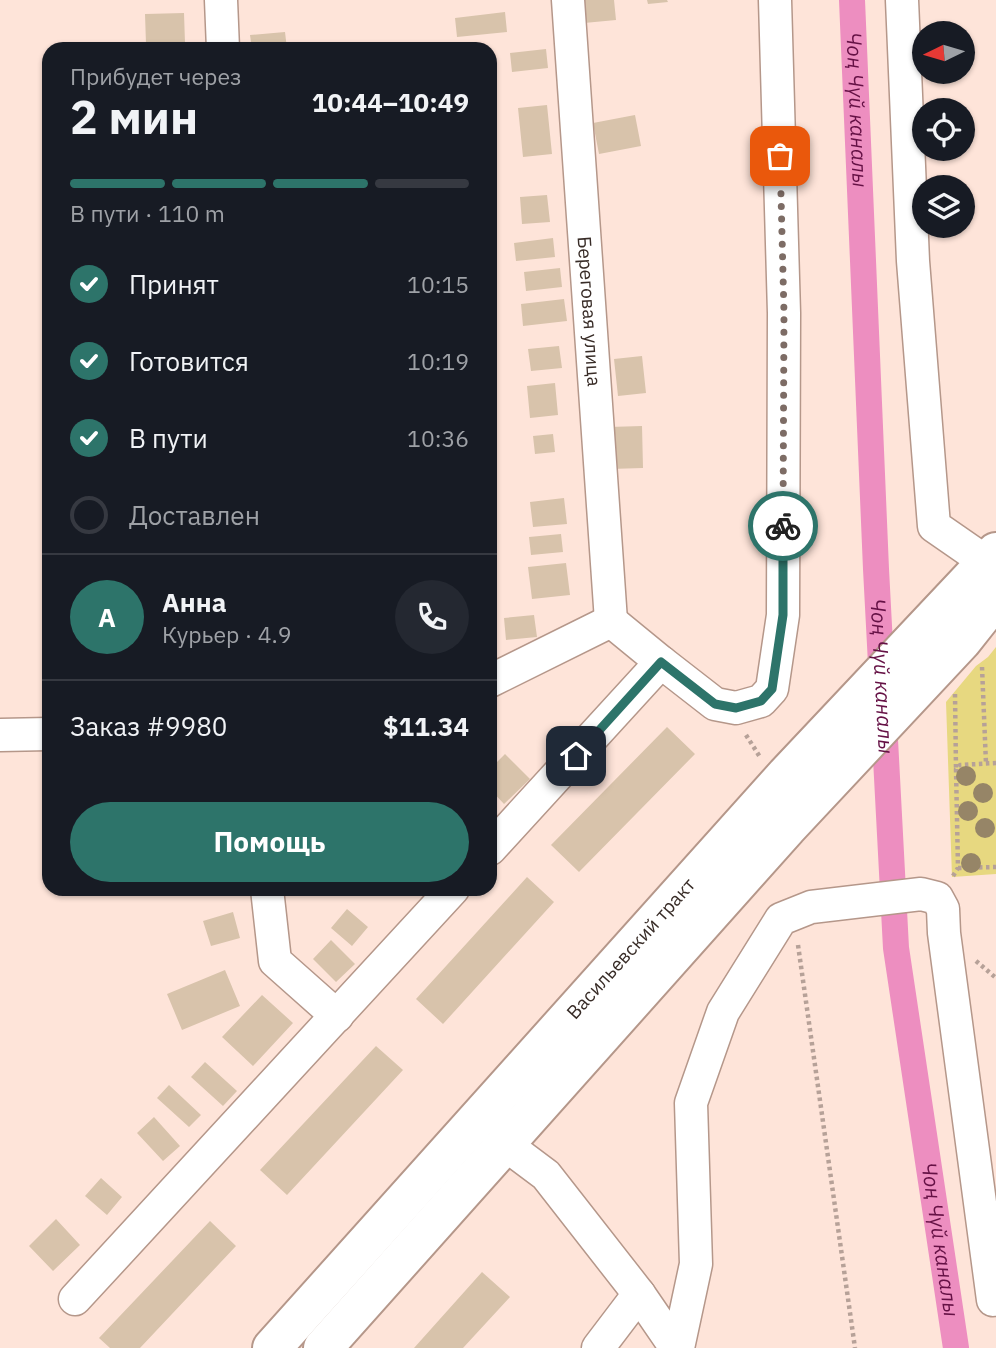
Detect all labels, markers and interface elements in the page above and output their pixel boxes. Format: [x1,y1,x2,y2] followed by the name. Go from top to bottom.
[912,21,975,84] north arrow
[912,21,975,238] map controls
[840,32,875,188] water label: Чоң Чүй каналы
[70,61,242,91] text: Прибудет через
[312,85,469,119] text: 10:44–10:49
[70,87,198,147] text: 2 мин
[912,98,975,161] button: locate
[750,126,810,186] pin
[761,137,799,175] icon: bag
[912,175,975,238] button: layers
[70,198,225,228] text: В пути · 110 m
[572,235,607,387] street label: Береговая улица
[70,265,108,303] icon: check
[129,267,219,301] text: Принят
[407,269,469,299] text: 10:15
[70,342,108,380] icon: check
[129,344,249,378] text: Готовится
[407,346,469,376] text: 10:19
[70,419,108,457] icon: check
[129,421,208,455] text: В пути
[407,423,469,453] text: 10:36
[748,491,818,561] courier
[129,498,260,532] text: Доставлен
[764,507,802,545] icon: bike
[395,580,469,654] button: phone
[162,585,226,619] text: Анна
[865,598,901,755] water label: Чоң Чүй каналы
[98,600,116,634] text: А
[162,619,292,649] text: Курьер · 4.9
[70,709,227,743] text: Заказ #9980
[383,709,469,743] text: $11.34
[546,726,606,786] pin
[557,737,595,775] icon: home
[70,802,469,882] button: Помощь
[561,873,700,1024] street label: Васильевский тракт
[915,1161,966,1318] water label: Чоң Чүй каналы

